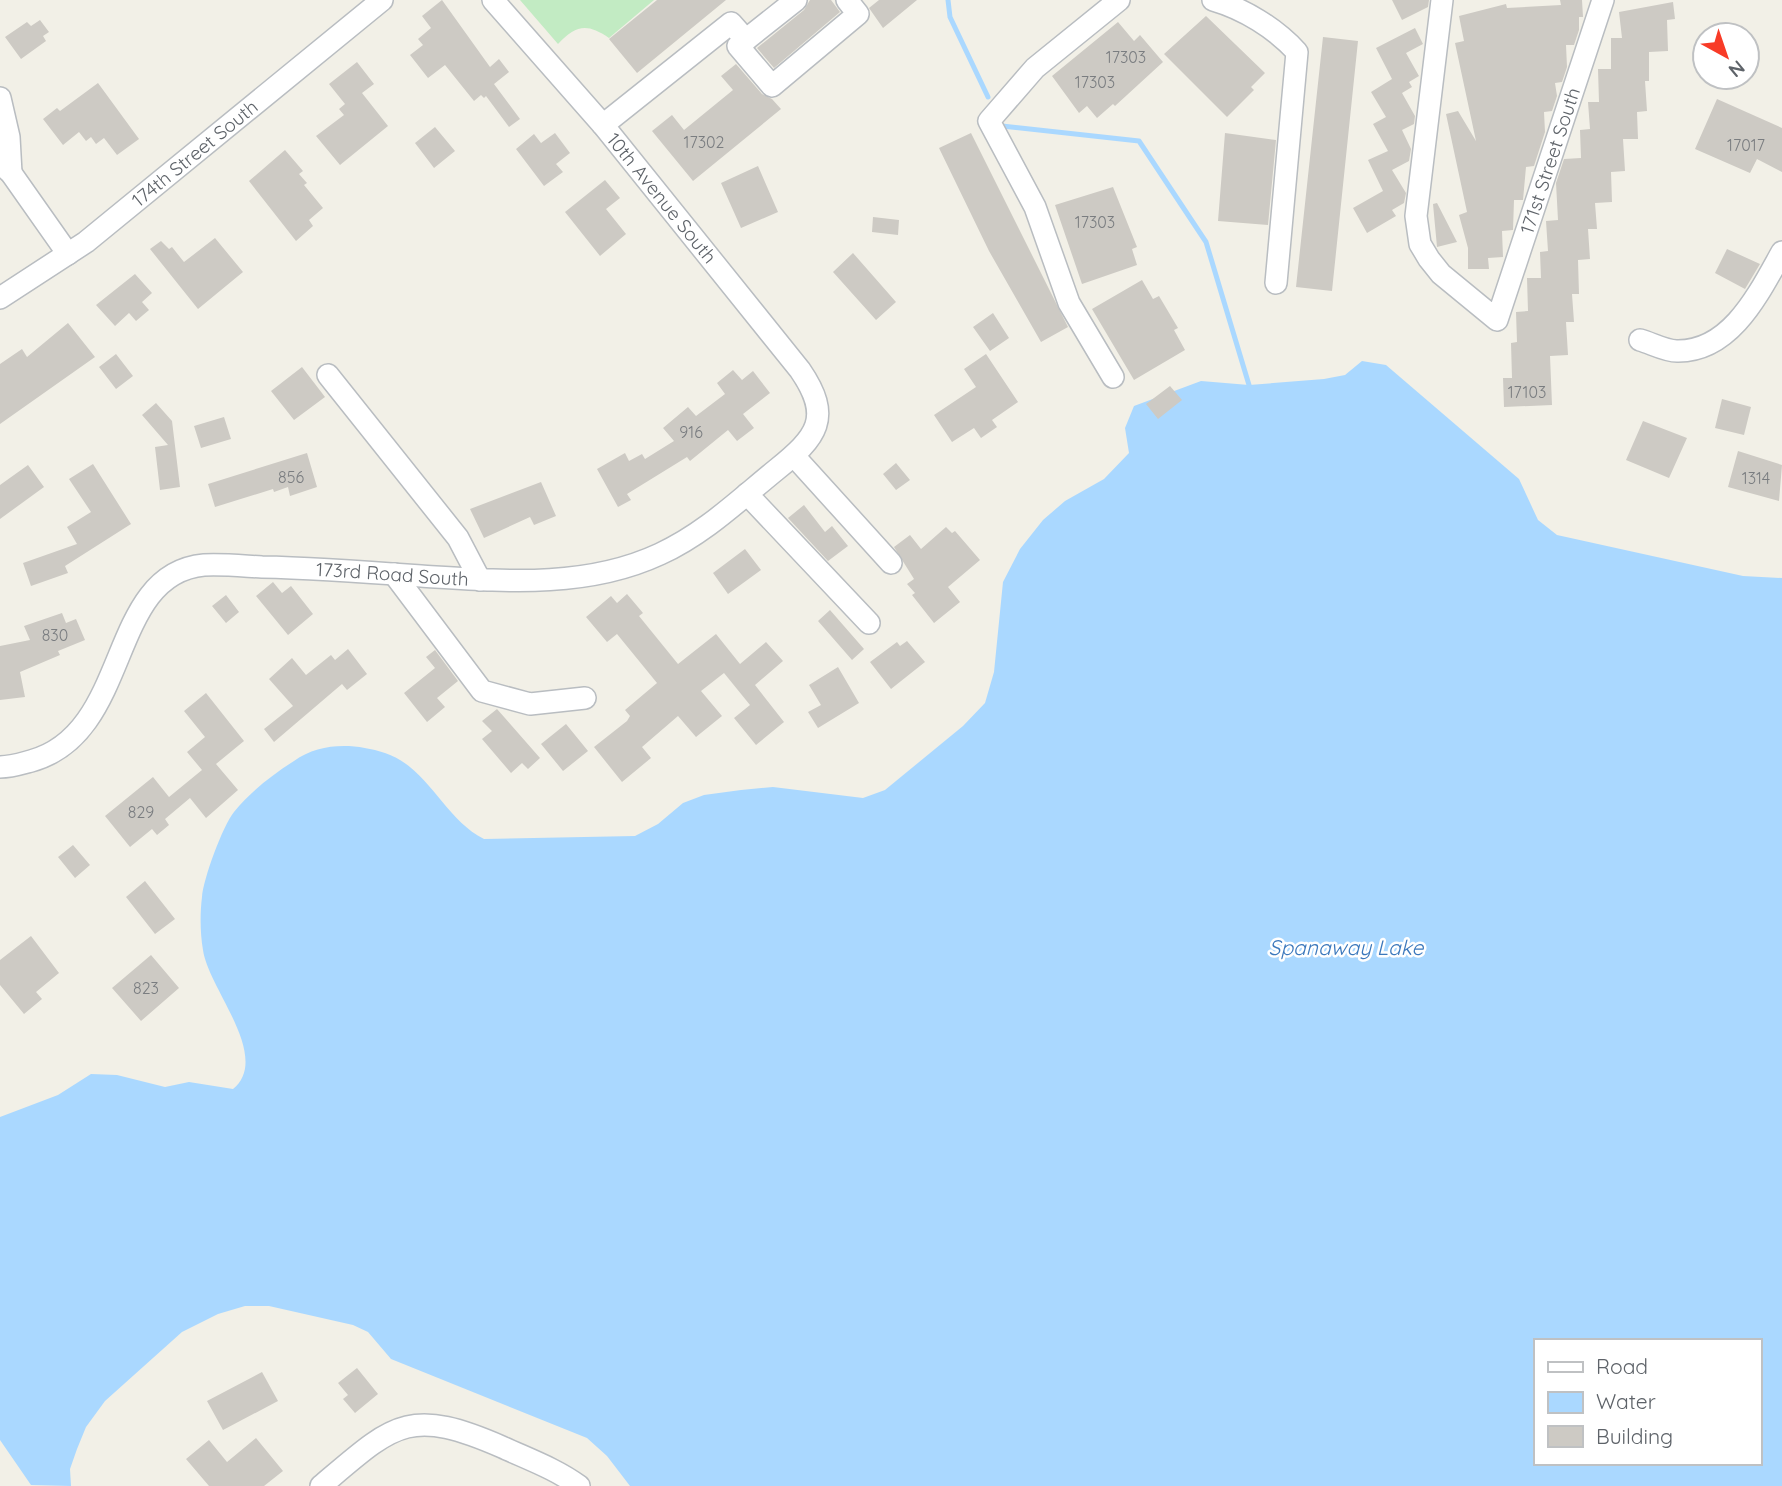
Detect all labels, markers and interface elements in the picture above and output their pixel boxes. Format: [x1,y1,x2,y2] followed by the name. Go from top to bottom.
[1691,21,1761,91] north arrow
[1106,47,1146,67] house number: 17303
[1724,55,1750,83] text: N
[1075,72,1115,92] house number: 17303
[1514,84,1585,237] street label: 171st Street South
[127,95,263,212] street label: 174th Street South
[602,128,722,268] street label: 10th Avenue South
[684,132,725,152] house number: 17302
[1727,135,1765,155] house number: 17017
[1075,212,1115,232] house number: 17303
[1508,382,1546,402] house number: 17103
[679,422,703,442] house number: 916
[278,467,304,487] house number: 856
[1742,468,1770,488] house number: 1314
[315,557,469,591] street label: 173rd Road South
[42,625,68,645] house number: 830
[128,802,154,822] house number: 829
[1269,934,1425,960] water label: Spanaway Lake
[133,978,159,998] house number: 823
[1534,1339,1761,1465] legend
[1596,1353,1648,1379] text: Road
[1596,1388,1656,1414] text: Water
[1596,1423,1673,1449] text: Building

